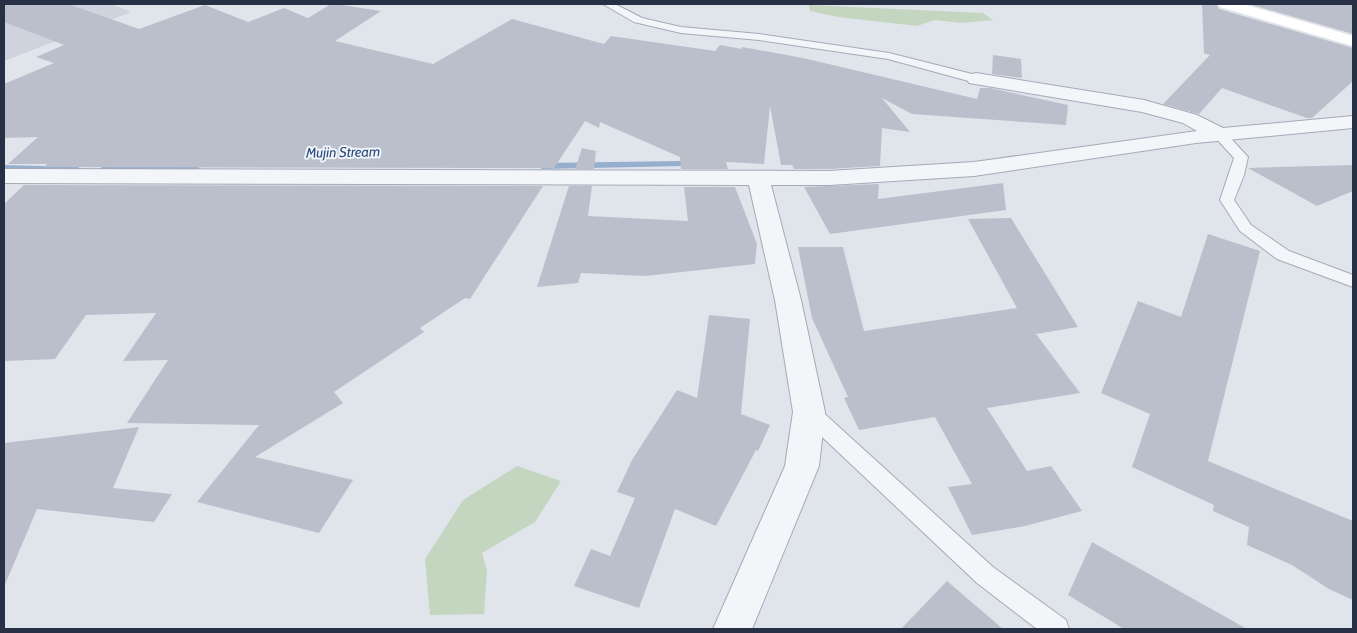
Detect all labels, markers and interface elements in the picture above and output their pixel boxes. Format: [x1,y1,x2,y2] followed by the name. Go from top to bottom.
[305,142,380,162] water label: Mujin Stream

